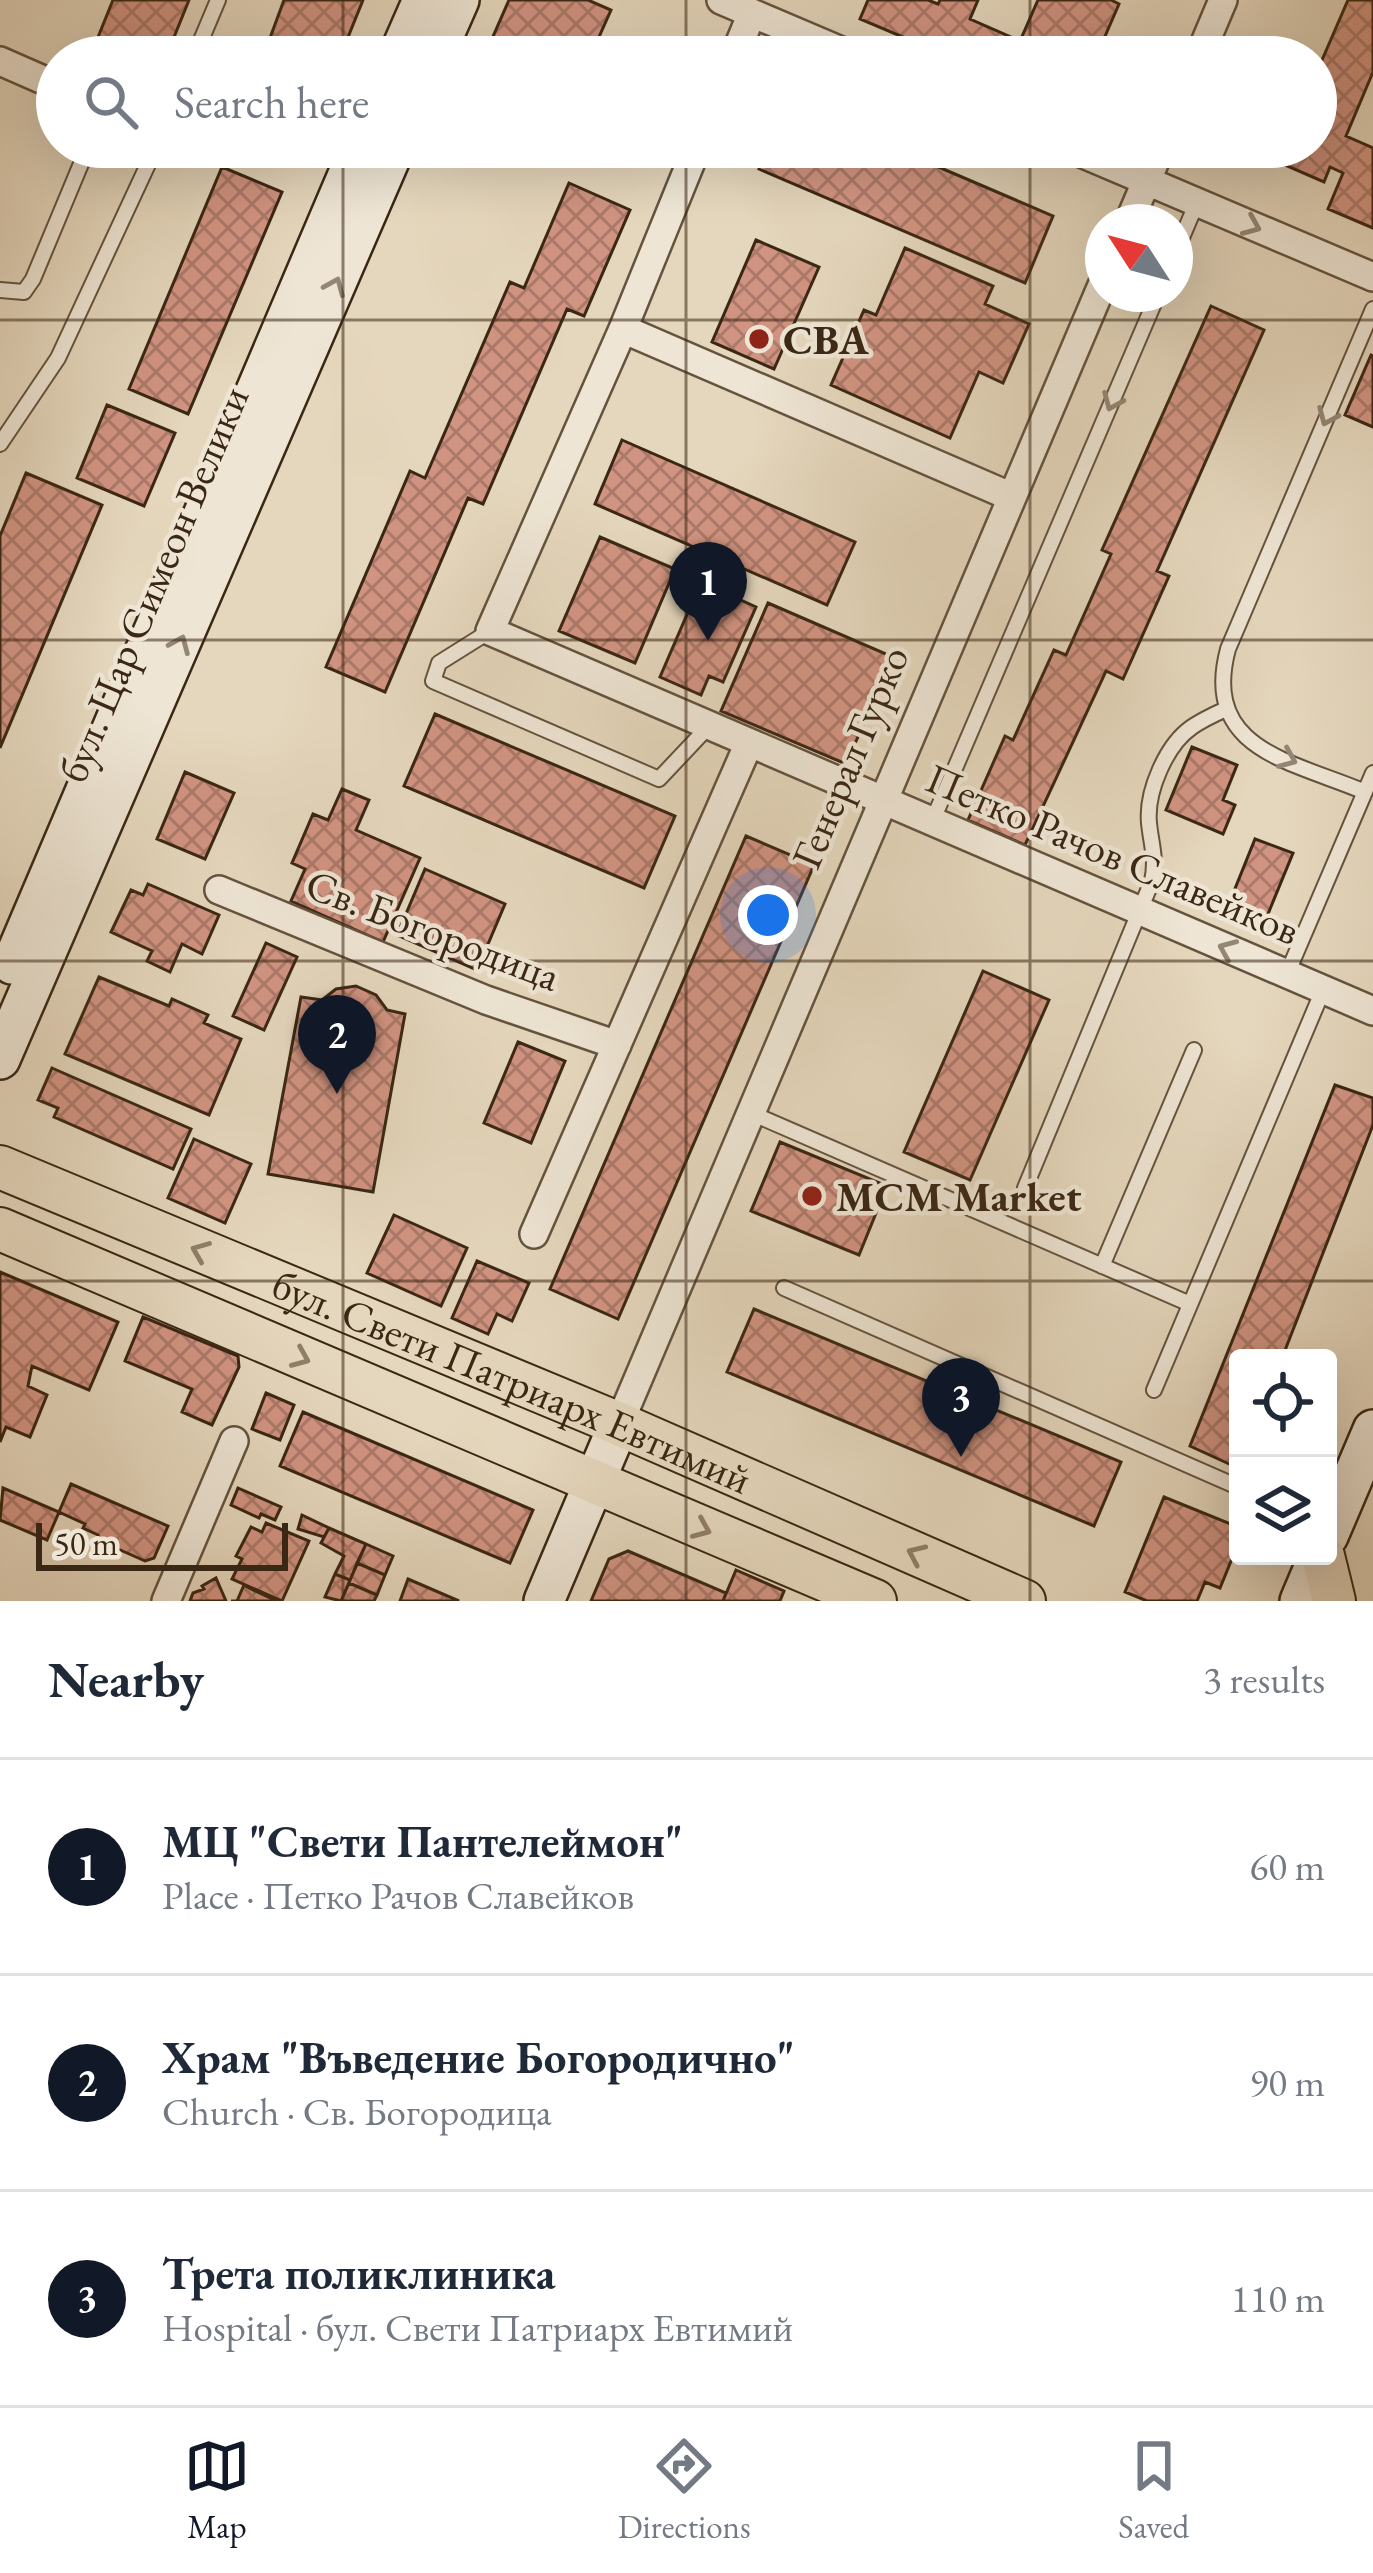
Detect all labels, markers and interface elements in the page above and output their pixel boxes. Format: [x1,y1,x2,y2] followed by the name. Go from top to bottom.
[36,36,1337,168] search box
[78,69,144,135] icon: search
[174,73,369,131] text: Search here
[1085,204,1193,312] north arrow
[1240,211,1262,235] one-way arrow
[321,277,345,298] one-way arrow
[783,312,869,367] place label: CBA
[746,326,772,352] marker: CBA
[45,378,261,790] street label: бул. Цар Симеон Велики
[1102,390,1126,411] one-way arrow
[1317,405,1341,426] one-way arrow
[669,542,747,641] pin: 1
[166,634,190,655] one-way arrow
[779,638,921,876] street label: Генерал Гурко
[1276,745,1297,769] one-way arrow
[918,750,1308,958] street label: Петко Рачов Славейков
[298,856,568,1004] street label: Св. Богородица
[738,885,798,945] your location
[1218,939,1239,963] one-way arrow
[298,995,376,1094] pin: 2
[836,1169,1082,1224] place label: MCM Market
[799,1183,825,1209] marker: MCM Market
[191,1241,212,1265] one-way arrow
[265,1256,760,1506] street label: бул. Свети Патриарх Евтимий
[289,1344,310,1368] one-way arrow
[1229,1349,1337,1565] map controls
[1229,1349,1337,1457] button: locate
[922,1358,1000,1457] pin: 3
[1229,1457,1337,1565] button: layers
[690,1515,711,1539] one-way arrow
[36,1517,288,1570] scale bar
[54,1522,118,1565] text: 50 m
[907,1545,929,1569] one-way arrow
[48,1646,204,1712] text: Nearby
[1203,1654,1325,1705] text: 3 results
[162,1812,683,1870] text: МЦ "Свети Пантелеймон"
[77,1841,97,1892] text: 1
[1249,1841,1325,1892] text: 60 m
[162,1870,634,1921] text: Place · Петко Рачов Славейков
[162,2028,795,2086] text: Храм "Въведение Богородично"
[77,2057,97,2108] text: 2
[1249,2057,1325,2108] text: 90 m
[162,2086,552,2137] text: Church · Св. Богородица
[162,2244,555,2302] text: Трета поликлиника
[77,2273,97,2324] text: 3
[1231,2273,1325,2324] text: 110 m
[162,2302,793,2353] text: Hospital · бул. Свети Патриарх Евтимий
[184,2433,250,2548] tab: Map
[618,2433,751,2548] tab: Directions
[1118,2433,1189,2548] tab: Saved

